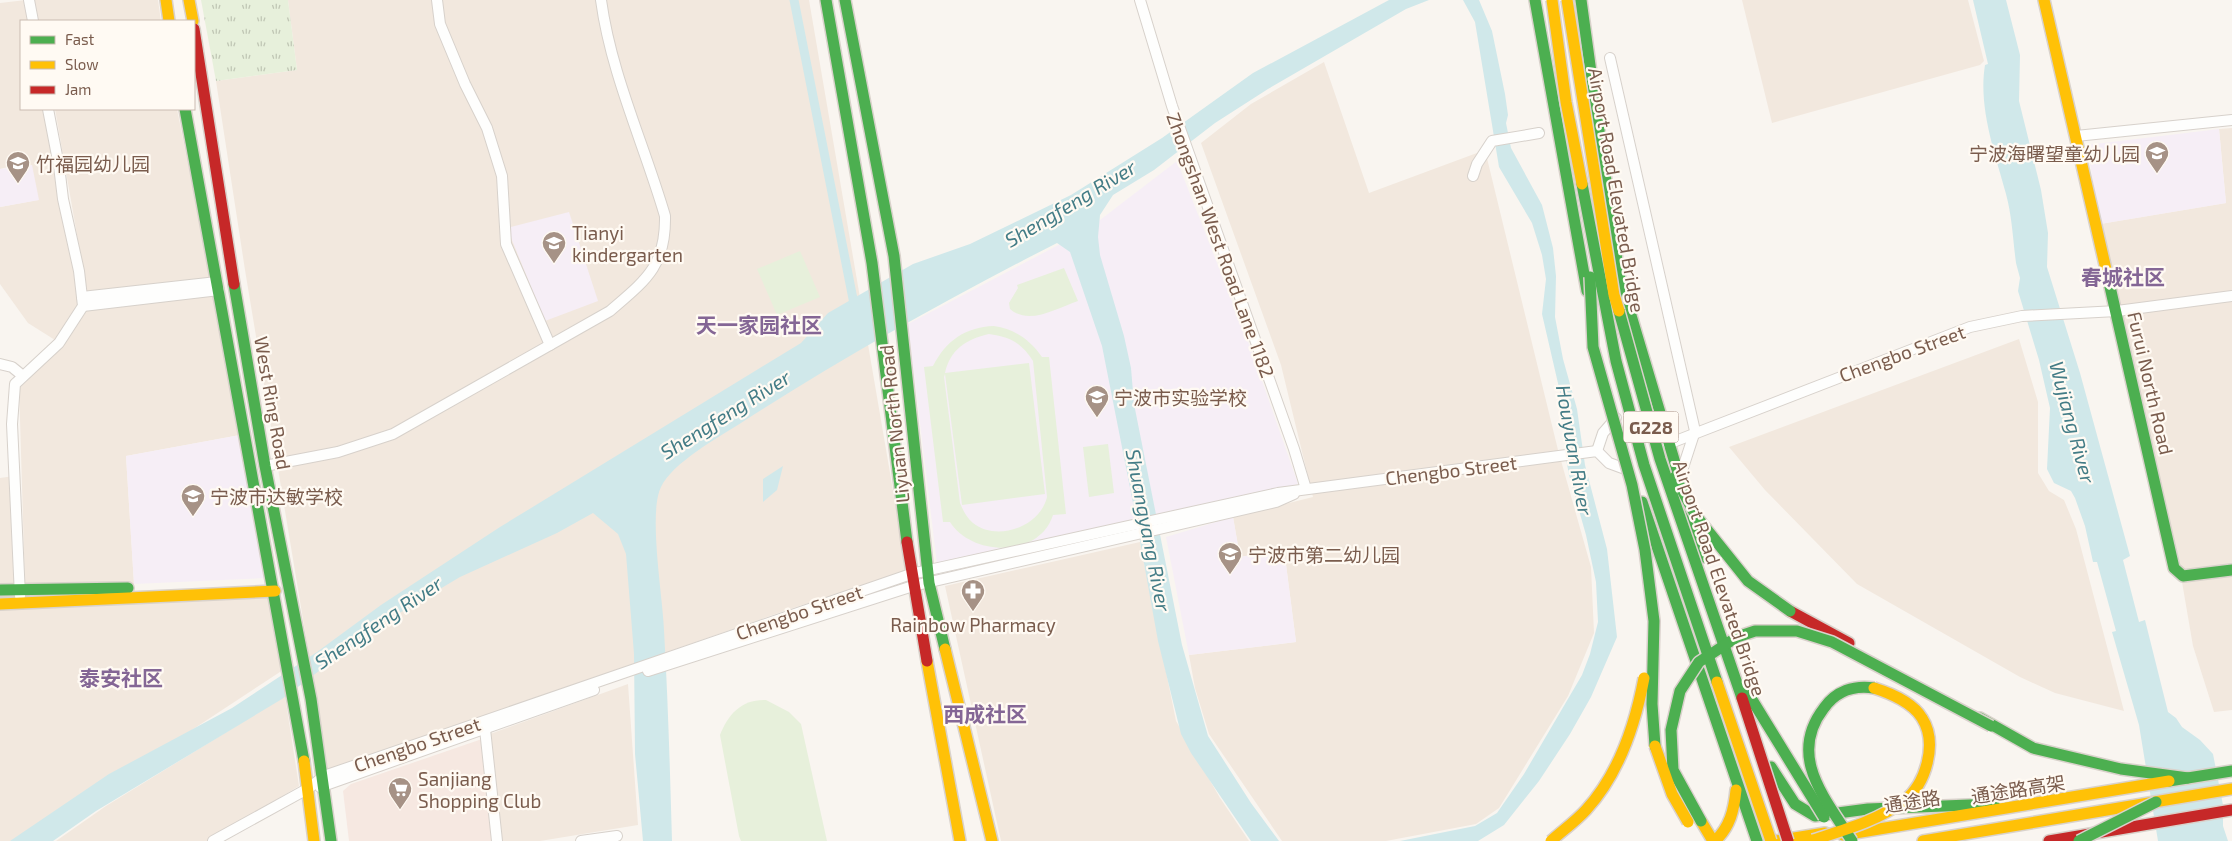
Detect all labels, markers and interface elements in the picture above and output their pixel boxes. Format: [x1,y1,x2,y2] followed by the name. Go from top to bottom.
[20,20,195,110] legend
[65,30,95,48] text: Fast
[65,55,99,73] text: Slow
[1584,66,1650,314] street label: Airport Road Elevated Bridge
[65,80,91,98] text: Jam
[1162,109,1280,381] street label: Zhongshan West Road Lane 1182
[2144,140,2170,174] school or university icon: 宁波海曙望童幼儿园
[1969,142,2140,165] place label: 宁波海曙望童幼儿园
[5,150,31,184] school or university icon: 竹福园幼儿园
[36,152,150,175] place label: 竹福园幼儿园
[1000,154,1141,252] water label: Shengfeng River
[572,221,683,266] place label: Tianyi kindergarten
[541,230,567,264] school or university icon: Tianyi kindergarten
[2081,264,2165,289] district label: 春城社区
[2123,309,2179,457] street label: Furui North Road
[696,312,822,337] district label: 天一家园社区
[1836,320,1968,386] street label: Chengbo Street
[250,334,296,472] street label: West Ring Road
[874,344,914,504] street label: Liyuan North Road
[2045,358,2101,487] water label: Wujiang River
[656,364,795,464] water label: Shengfeng River
[1551,383,1598,518] water label: Houyuan River
[1084,384,1110,418] school or university icon: 宁波市实验学校
[1114,386,1247,409] place label: 宁波市实验学校
[1624,412,1678,442] road number: G228
[1120,447,1177,614] water label: Shuangyang River
[1384,451,1518,489] street label: Chengbo Street
[1669,457,1771,699] street label: Airport Road Elevated Bridge
[180,483,206,517] school or university icon: 宁波市达敏学校
[210,485,343,508] place label: 宁波市达敏学校
[1217,541,1243,575] school or university icon: 宁波市第二幼儿园
[1248,543,1400,566] place label: 宁波市第二幼儿园
[310,570,447,674] water label: Shengfeng River
[960,578,986,612] pharmacy icon: Rainbow Pharmacy
[733,580,865,644] street label: Chengbo Street
[890,613,1056,636] place label: Rainbow Pharmacy
[79,665,163,690] district label: 泰安社区
[943,701,1027,726] district label: 西成社区
[351,712,483,776] street label: Chengbo Street
[418,767,541,812] place label: Sanjiang Shopping Club
[1969,770,2067,808] street label: 通途路高架
[387,776,413,810] supermarket icon: Sanjiang Shopping Club
[1882,785,1942,817] street label: 通途路

